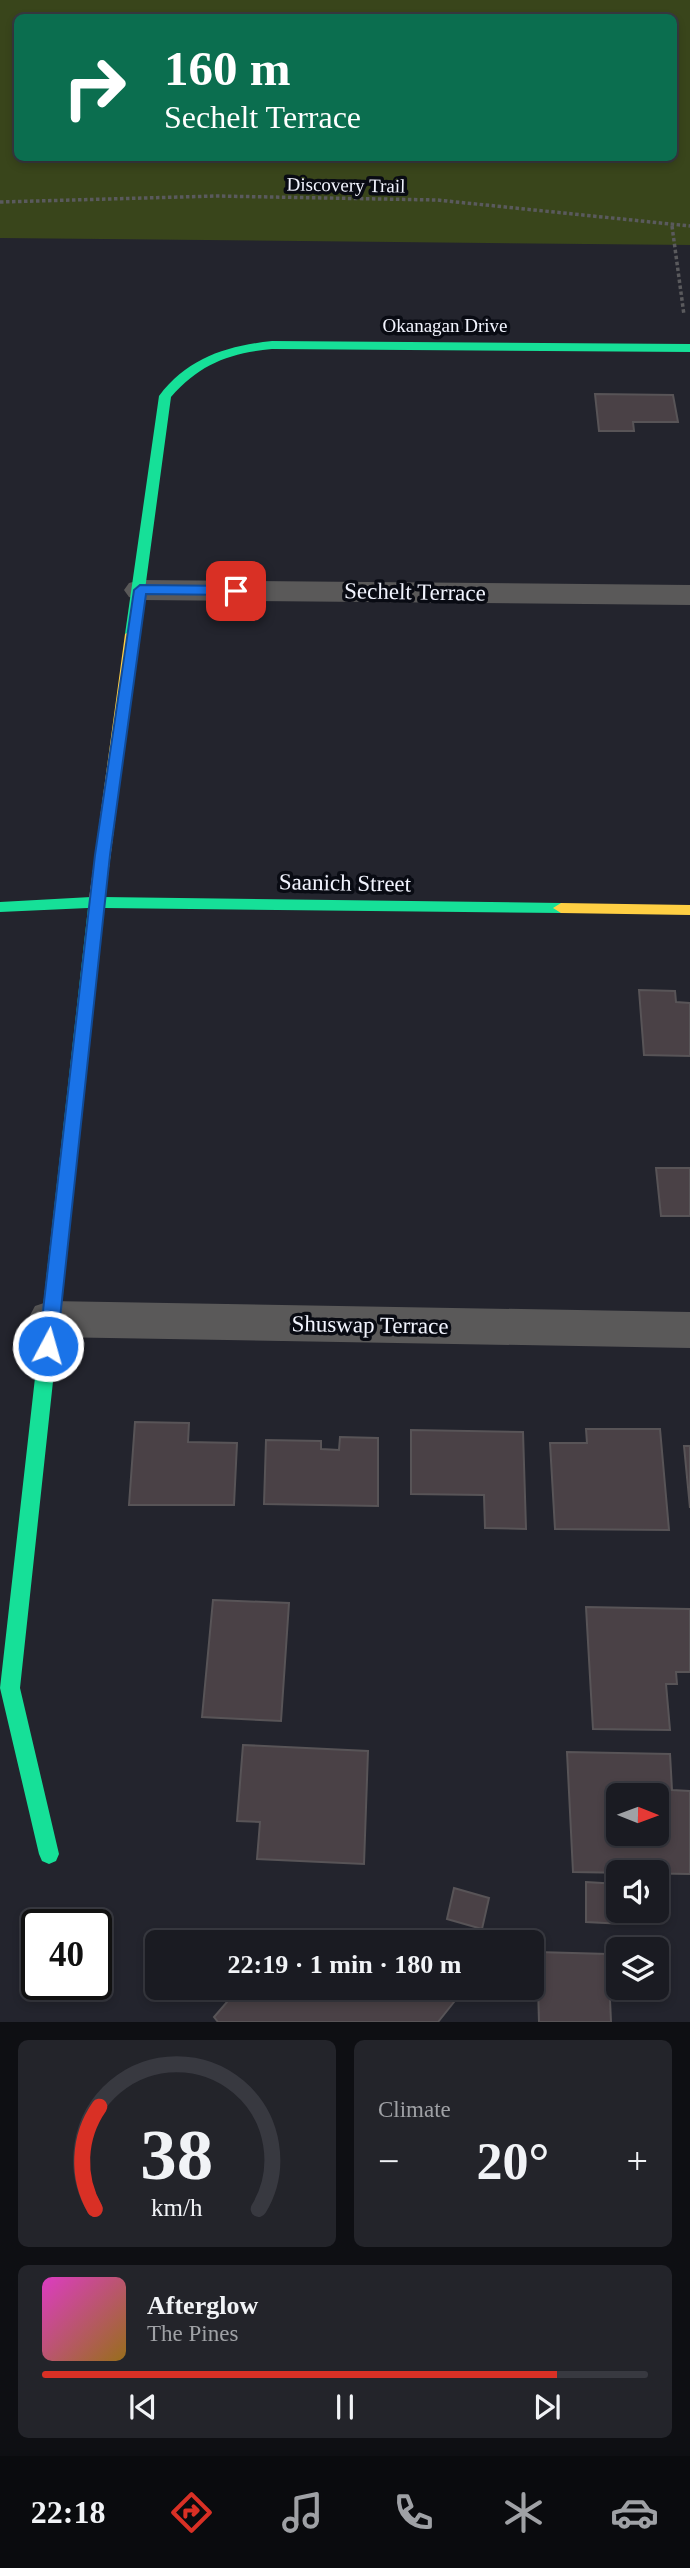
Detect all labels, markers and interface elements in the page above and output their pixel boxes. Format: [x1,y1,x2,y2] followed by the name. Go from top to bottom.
[164,41,291,96] text: 160 m
[49,42,140,133] icon: right
[164,99,361,135] text: Sechelt Terrace
[286,173,406,197] street label: Discovery Trail
[382,315,508,336] street label: Okanagan Drive
[206,561,266,621] pin
[217,572,255,610] icon: arrive
[344,578,486,606] street label: Sechelt Terrace
[279,869,412,897] street label: Saanich Street
[11,1309,85,1383] position arrow
[291,1311,449,1339] street label: Shuswap Terrace
[606,1783,668,1846] north arrow
[606,1783,669,2000] map controls
[606,1860,669,1923] button: sound
[21,1909,112,2000] speed limit sign: 40
[606,1937,669,2000] button: layers
[228,1950,462,1979] text: 22:19 · 1 min · 180 m
[378,2097,451,2122] text: Climate
[141,2115,213,2196] text: 38
[477,2133,549,2190] text: 20°
[378,2140,399,2182] text: −
[627,2140,648,2182] text: +
[151,2194,203,2221] text: km/h
[147,2291,258,2320] text: Afterglow
[147,2321,238,2346] text: The Pines
[124,2388,162,2426] icon: previous
[326,2388,364,2426] icon: pause
[528,2388,566,2426] icon: next
[167,2488,216,2537] icon: directions
[278,2488,327,2537] icon: music
[389,2488,438,2537] icon: phone
[499,2488,548,2537] icon: climate
[610,2488,659,2537] icon: car
[31,2494,106,2530] text: 22:18

